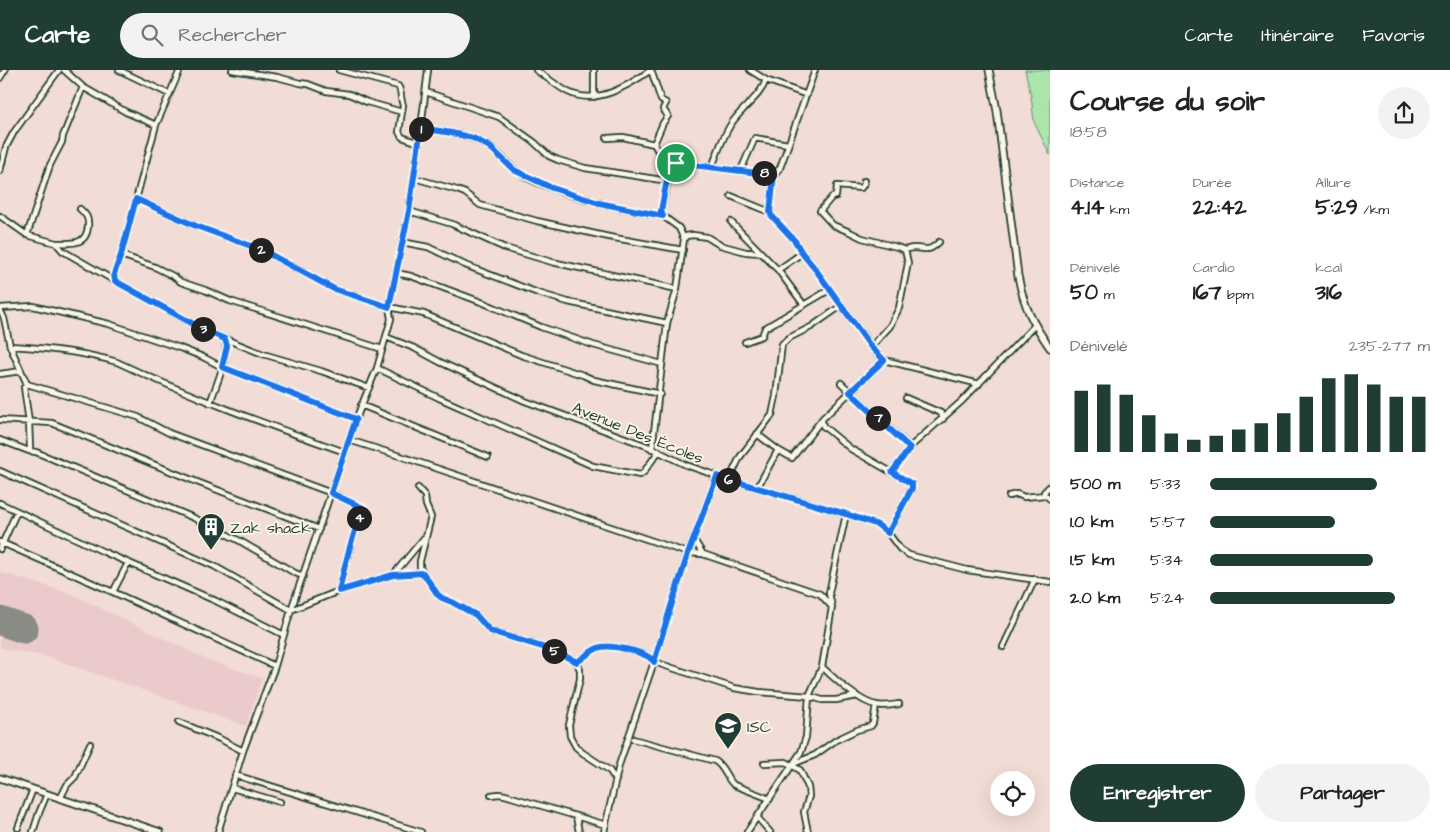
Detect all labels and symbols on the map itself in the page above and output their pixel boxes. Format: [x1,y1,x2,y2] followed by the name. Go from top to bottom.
[408,116,434,142] pin: 1
[655,142,697,184] pin
[752,160,776,186] pin: 8
[248,238,274,262] pin: 2
[190,316,216,342] pin: 3
[569,397,706,469] street label: Avenue Des Écoles
[866,406,890,430] pin: 7
[716,468,740,492] pin: 6
[346,506,372,530] pin: 4
[196,512,226,551] building icon: Zak shack
[230,517,311,539] place label: Zak shack
[542,638,566,664] pin: 5
[713,711,743,750] school or university icon: ISC
[747,716,771,738] place label: ISC

